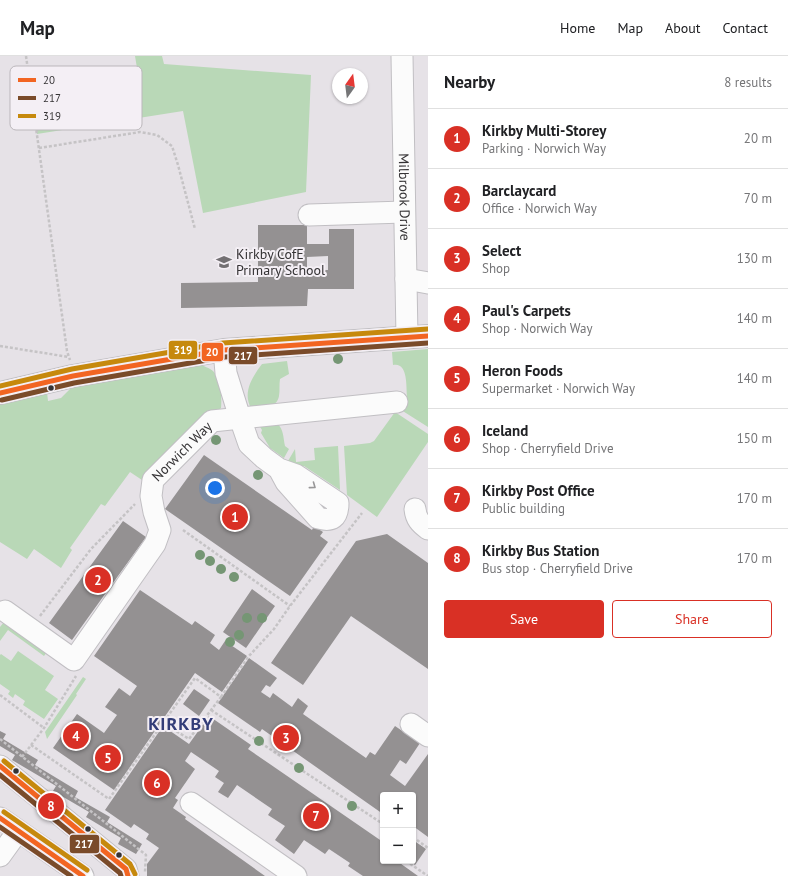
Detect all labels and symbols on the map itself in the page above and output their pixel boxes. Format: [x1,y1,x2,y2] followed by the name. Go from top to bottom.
[10,66,142,130] legend
[332,68,368,104] north arrow
[43,73,55,87] text: 20
[43,91,61,105] text: 217
[43,109,61,123] text: 319
[395,153,414,241] street label: Milbrook Drive
[236,245,325,279] place label: Kirkby CofE Primary School
[215,253,233,271] school or university icon: Kirkby CofE Primary School
[168,340,198,360] line badge: 319
[201,342,224,362] line badge: 20
[174,343,192,357] text: 319
[206,345,218,359] text: 20
[228,346,258,365] line badge: 217
[234,349,252,363] text: 217
[46,383,56,393] unlabelled marker
[148,417,216,485] street label: Norwich Way
[205,478,225,498] your location
[309,481,316,489] one-way arrow
[222,502,248,532] pin: 1
[85,565,111,595] pin: 2
[148,712,214,735] district label: KIRKBY
[63,721,89,751] pin: 4
[273,723,299,753] pin: 3
[95,743,121,773] pin: 5
[11,766,21,776] unlabelled marker
[144,768,170,798] pin: 6
[38,791,64,821] pin: 8
[303,801,329,831] pin: 7
[83,824,93,834] unlabelled marker
[69,834,100,854] line badge: 217
[75,837,93,851] text: 217
[114,850,124,860] unlabelled marker

